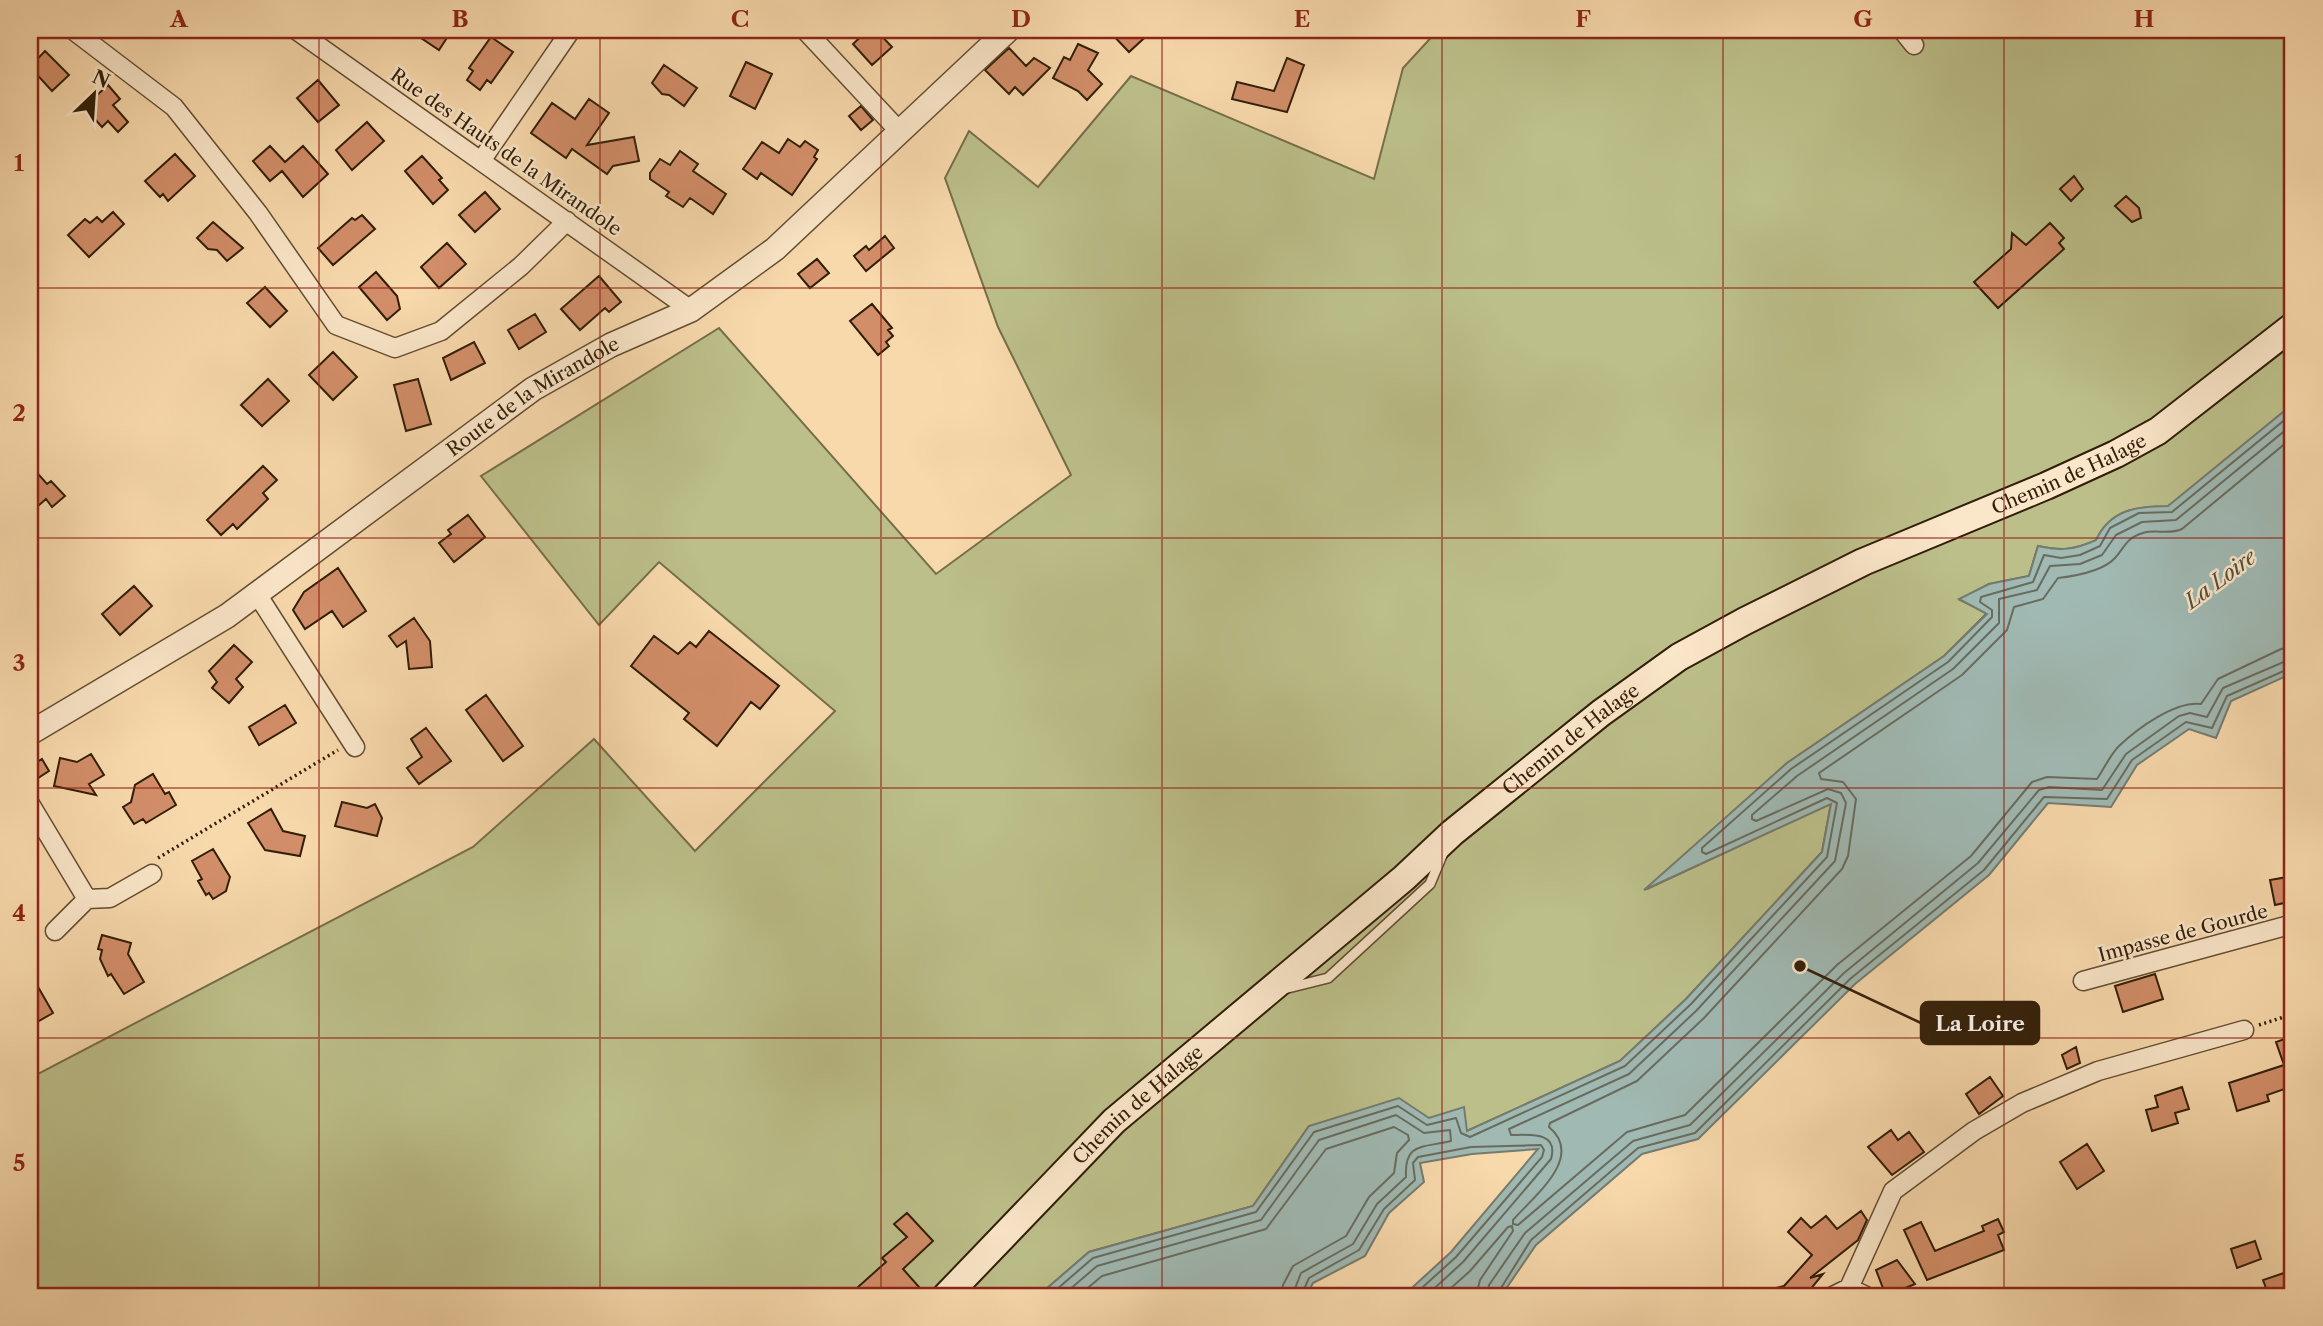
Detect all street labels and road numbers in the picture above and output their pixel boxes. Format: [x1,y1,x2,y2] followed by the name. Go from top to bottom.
[386,63,626,241] street label: Rue des Hauts de la Mirandole
[442,332,622,461] street label: Route de la Mirandole
[1988,428,2150,519] street label: Chemin de Halage
[1497,678,1643,800] street label: Chemin de Halage
[2096,899,2270,967] street label: Impasse de Gourde
[1067,1040,1207,1169] street label: Chemin de Halage

